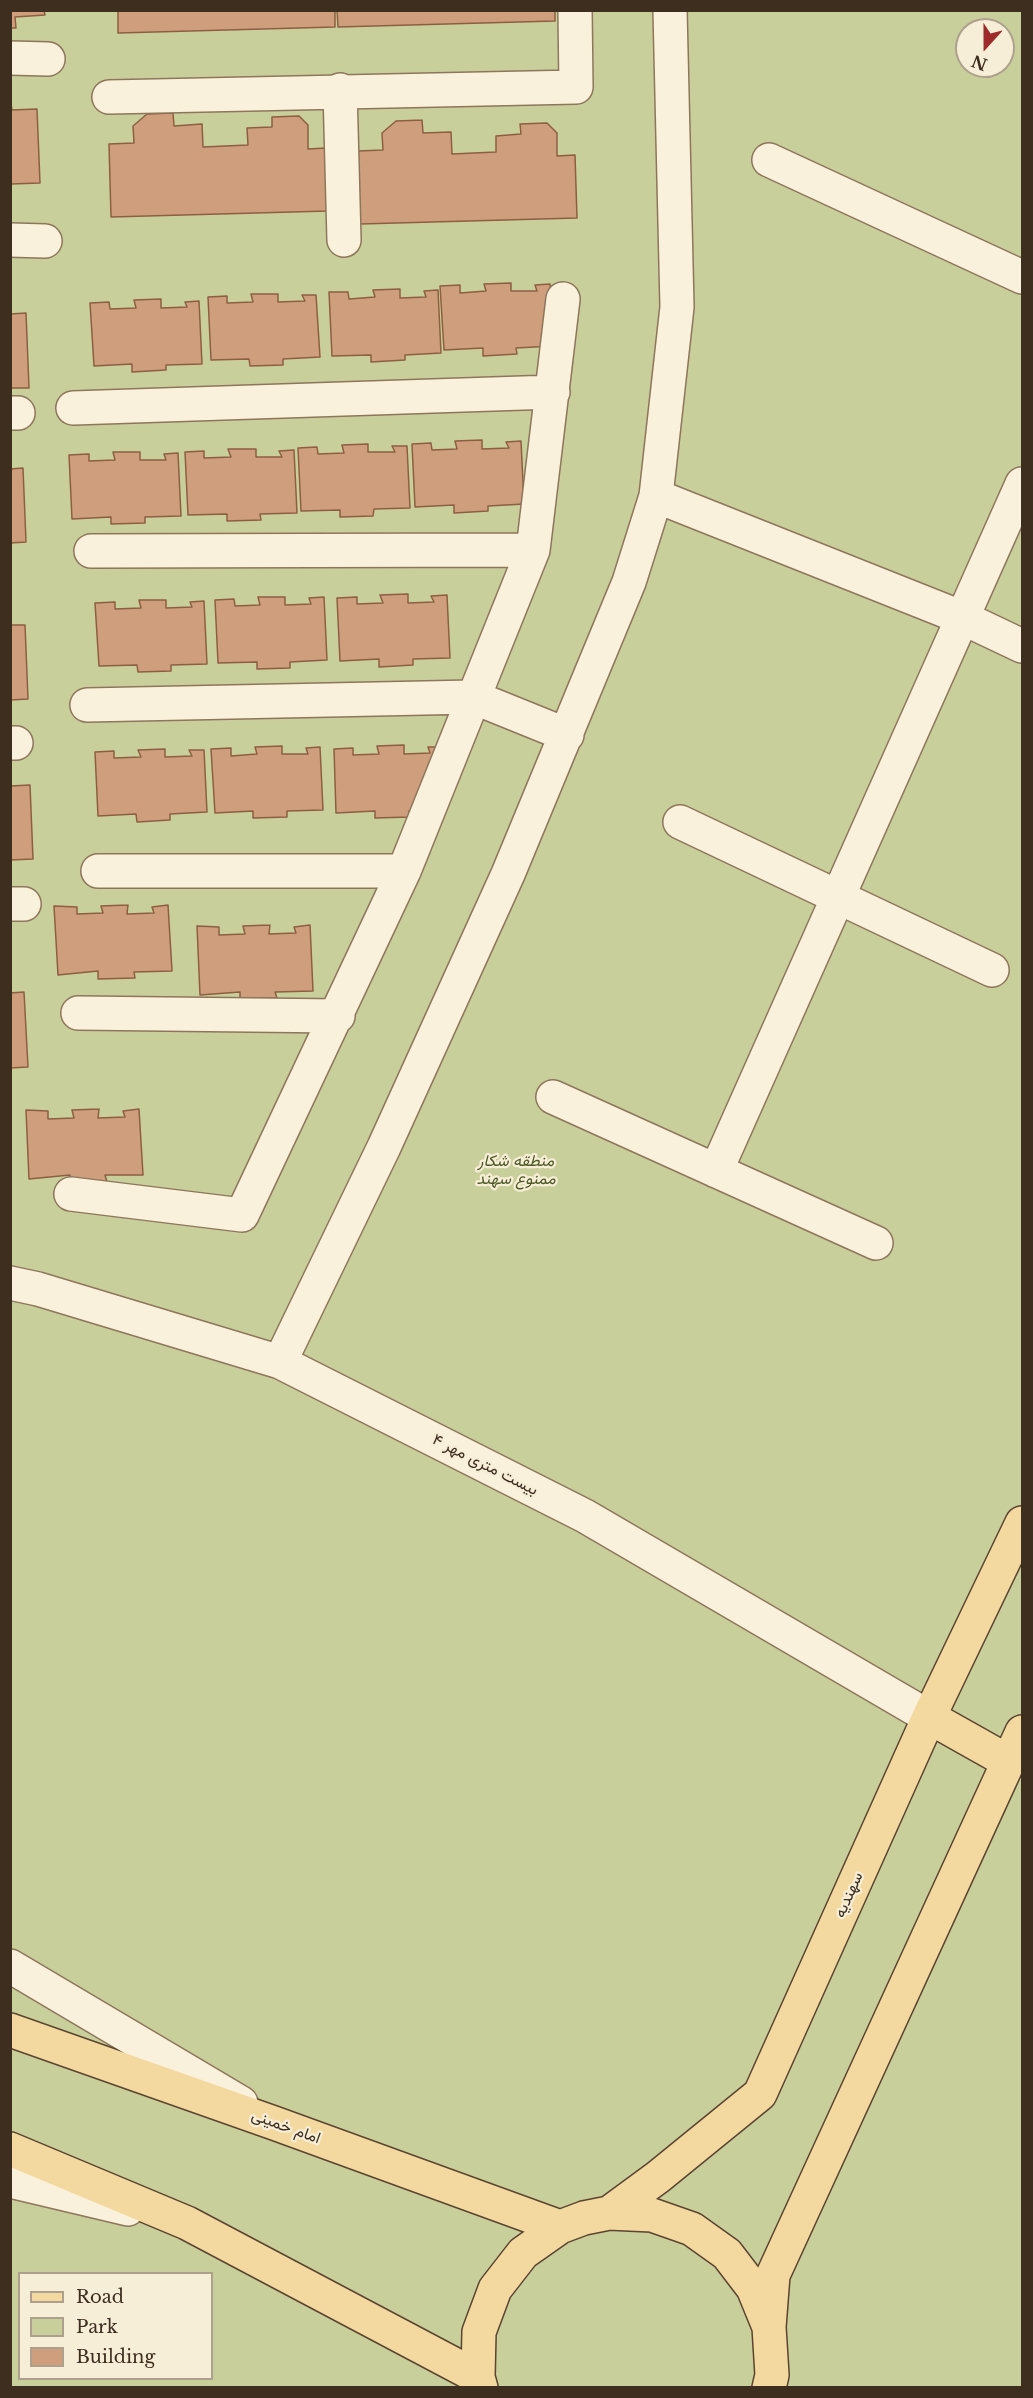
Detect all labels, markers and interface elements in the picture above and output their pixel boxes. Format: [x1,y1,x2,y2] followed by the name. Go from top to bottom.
[955,18,1015,78] north arrow
[969,51,990,75] text: N
[477,1151,555,1189] park label: منطقه شکار ممنوع سهند
[429,1430,541,1500] street label: بیست متری مهر ۴
[831,1869,867,1921] street label: سهندیه
[249,2106,323,2148] street label: امام خمینی
[18,2272,213,2380] legend
[76,2286,124,2308] text: Road
[76,2316,118,2338] text: Park
[76,2346,155,2368] text: Building

